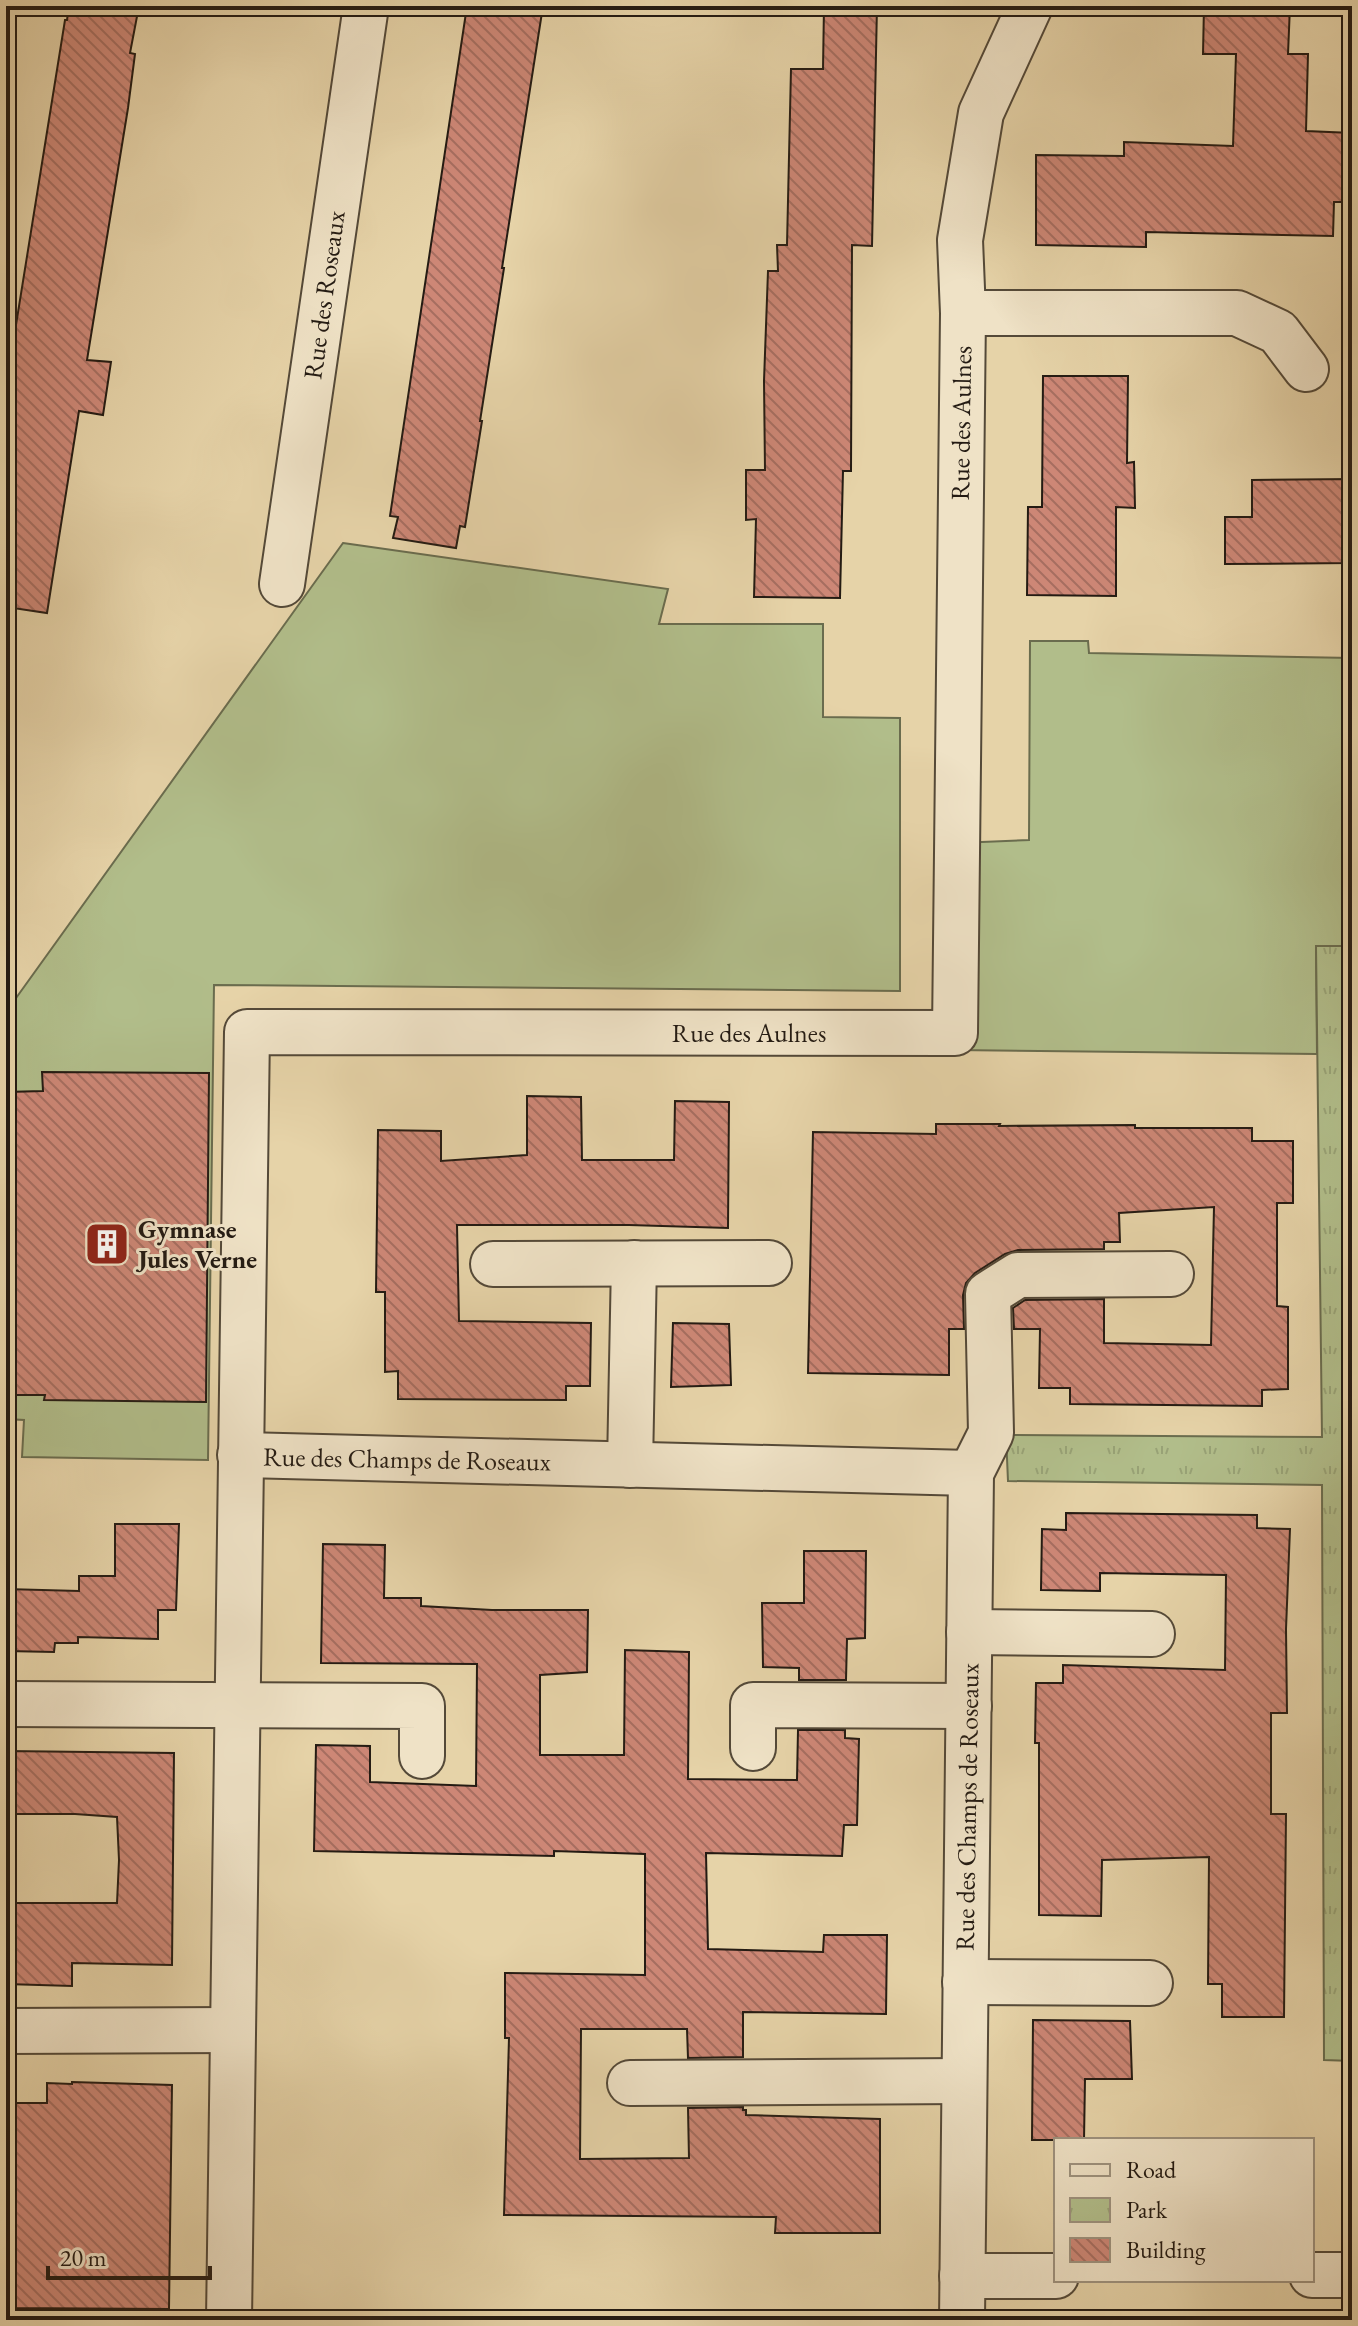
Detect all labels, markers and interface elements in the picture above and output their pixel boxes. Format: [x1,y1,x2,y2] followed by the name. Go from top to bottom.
[295,208,353,381] street label: Rue des Roseaux
[943,345,979,501] street label: Rue des Aulnes
[672,1016,826,1050] street label: Rue des Aulnes
[135,1212,257,1276] place label: Gymnase Jules Verne
[83,1220,131,1268] building icon: Gymnase Jules Verne
[263,1439,552,1479] street label: Rue des Champs de Roseaux
[947,1662,987,1951] street label: Rue des Champs de Roseaux
[1054,2138,1314,2282] legend
[1126,2154,1177,2185] text: Road
[1126,2194,1168,2225] text: Park
[48,2230,210,2280] scale bar
[1126,2234,1206,2265] text: Building
[60,2242,107,2273] text: 20 m

